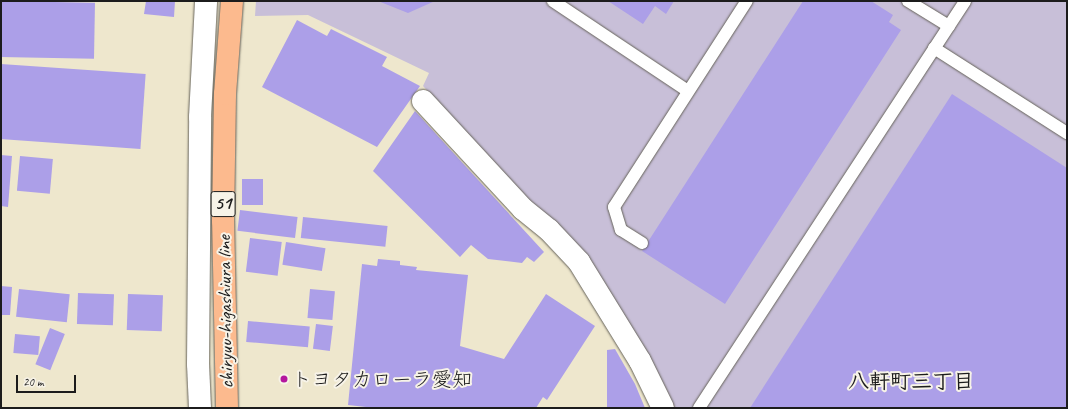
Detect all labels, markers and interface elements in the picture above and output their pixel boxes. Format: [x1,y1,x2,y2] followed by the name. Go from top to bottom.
[210,187,236,221] road number: 51
[212,235,238,389] street label: chiryuu-higashiura line
[18,367,78,393] scale bar
[292,367,472,391] place label: トヨタカローラ愛知
[848,368,974,394] district label: 八軒町三丁目
[23,374,43,390] text: 20 m
[279,374,289,384] marker: トヨタカローラ愛知

